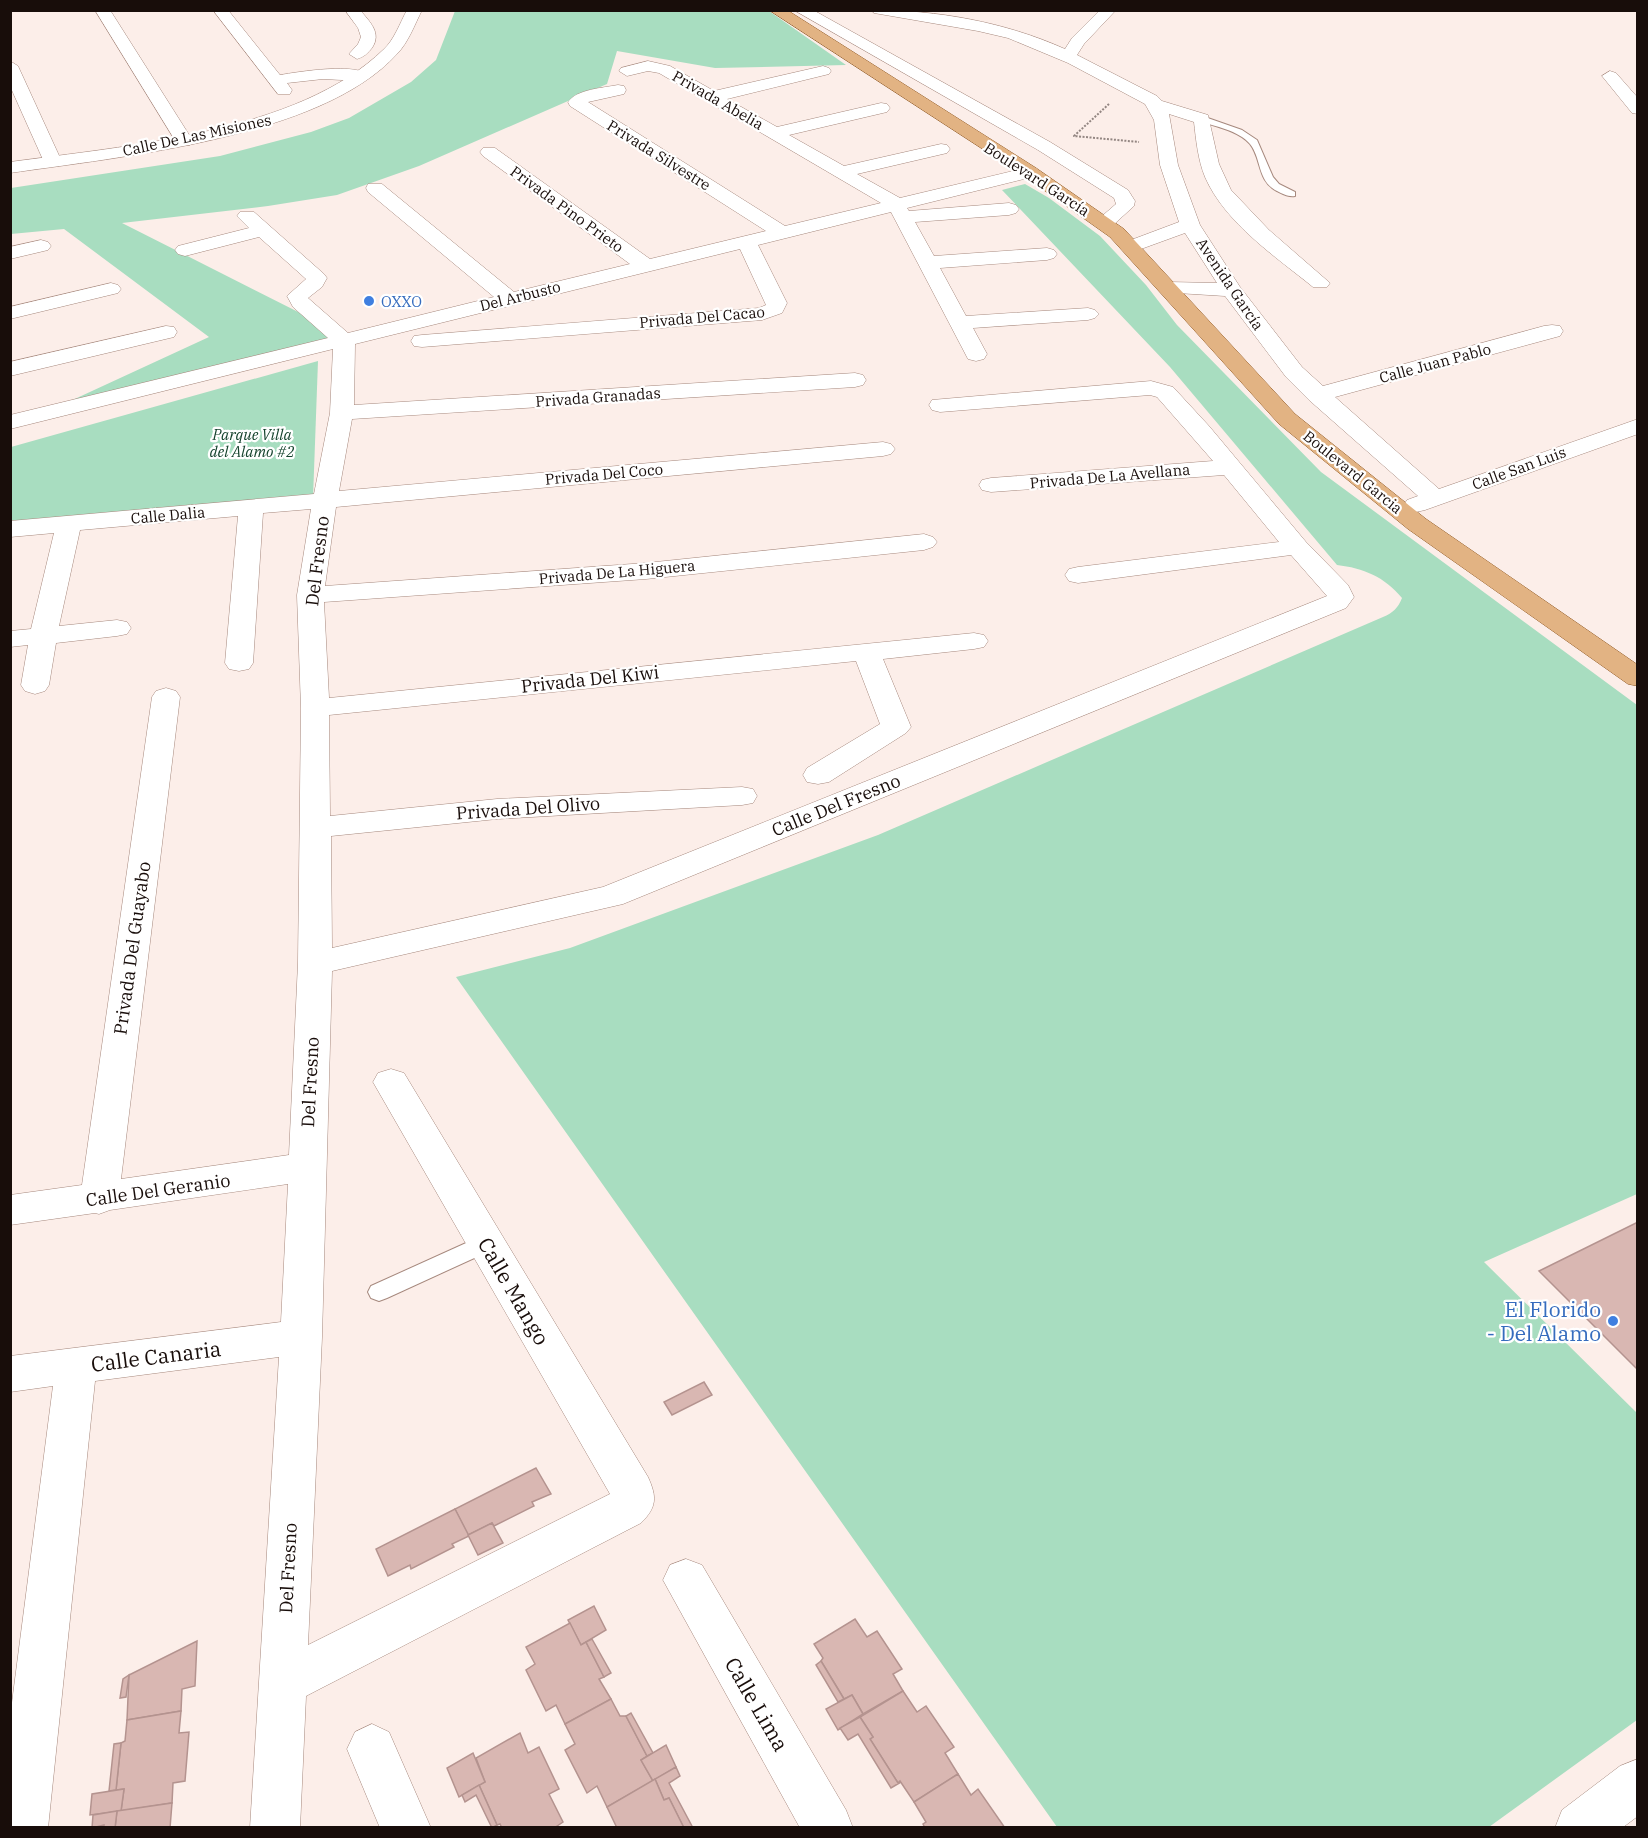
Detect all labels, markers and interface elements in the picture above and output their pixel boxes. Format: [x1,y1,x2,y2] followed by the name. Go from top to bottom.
[669,66,767,134] street label: Privada Abelia
[121,110,273,160] street label: Calle De Las Misiones
[604,116,714,194] street label: Privada Silvestre
[981,138,1093,220] street label: Boulevard García
[507,162,627,256] street label: Privada Pino Prieto
[1192,234,1268,334] street label: Avenida García
[478,277,562,315] street label: Del Arbusto
[381,292,422,311] place label: OXXO
[362,294,376,308] marker: OXXO
[638,302,766,332] street label: Privada Del Cacao
[1377,339,1493,387] street label: Calle Juan Pablo
[535,383,661,411] street label: Privada Granadas
[209,425,295,461] park label: Parque Villa del Alamo #2
[1300,426,1406,518] street label: Boulevard Garcia
[1469,442,1569,494] street label: Calle San Luis
[544,459,664,489] street label: Privada Del Coco
[1029,460,1191,492] street label: Privada De La Avellana
[130,502,206,528] street label: Calle Dalia
[300,515,334,607] street label: Del Fresno
[538,556,696,588] street label: Privada De La Higuera
[520,660,661,698] street label: Privada Del Kiwi
[768,769,904,841] street label: Calle Del Fresno
[455,791,601,825] street label: Privada Del Olivo
[108,860,156,1036] street label: Privada Del Guayabo
[296,1036,324,1128] street label: Del Fresno
[84,1168,232,1212] street label: Calle Del Geranio
[472,1232,556,1350] street label: Calle Mango
[1487,1295,1601,1347] place label: El Florido - Del Alamo
[1606,1314,1620,1328] marker: El Florido - Del Alamo
[89,1334,223,1378] street label: Calle Canaria
[274,1522,302,1614] street label: Del Fresno
[719,1652,795,1756] street label: Calle Lima

